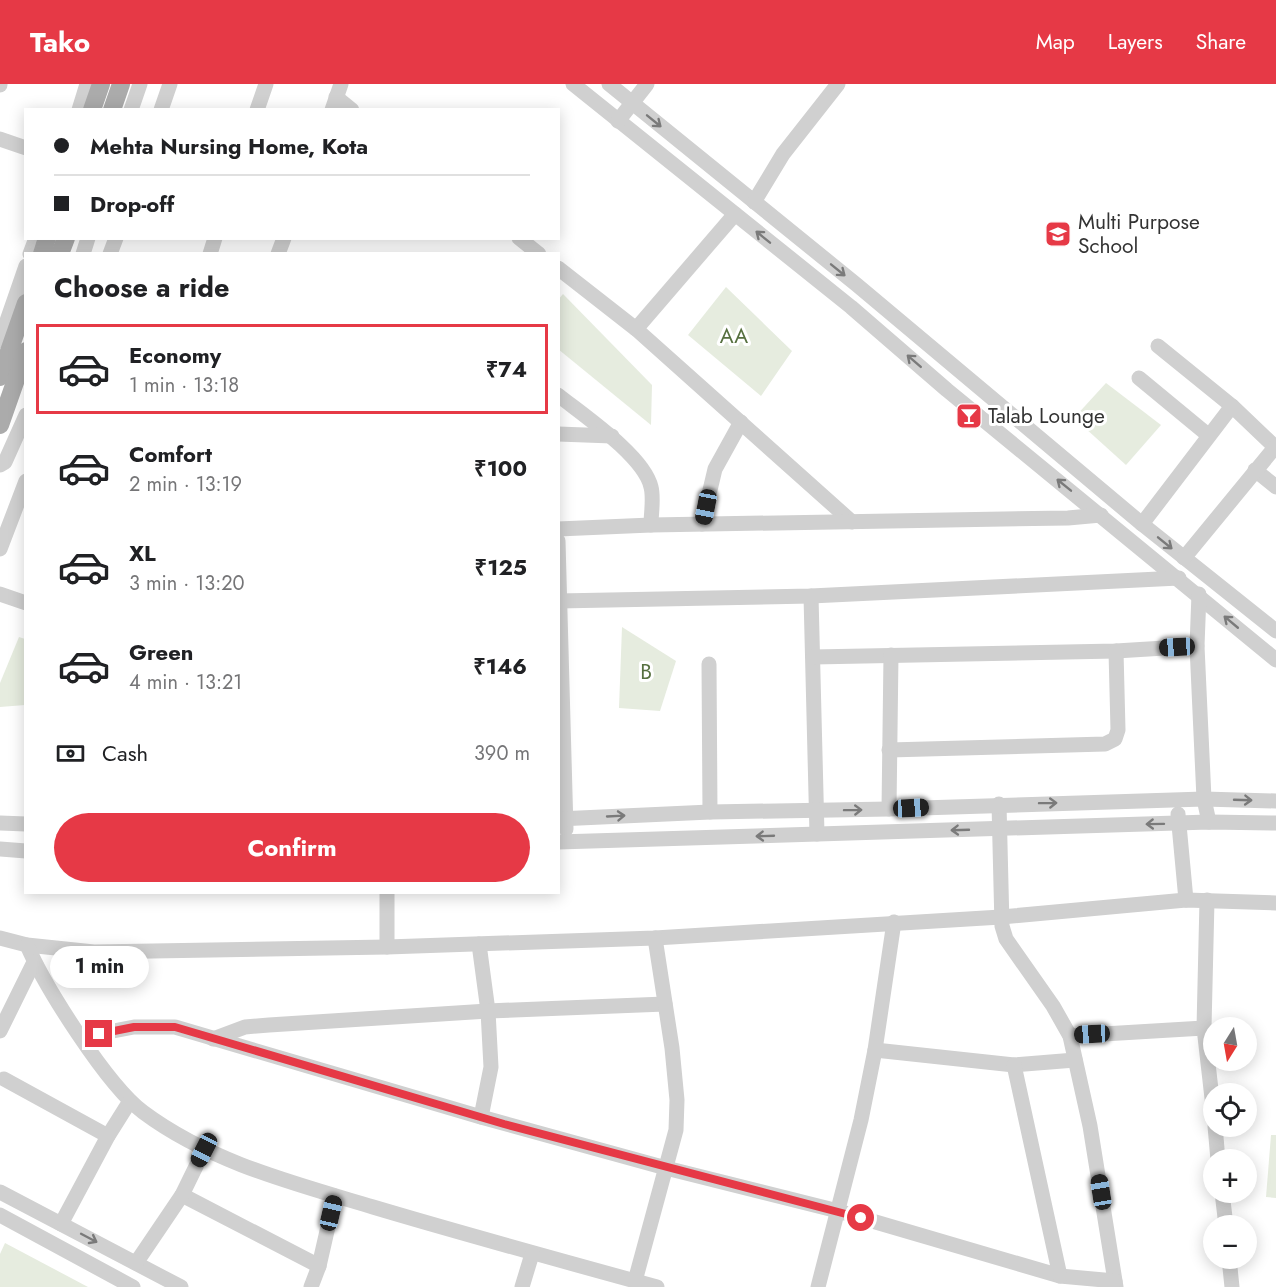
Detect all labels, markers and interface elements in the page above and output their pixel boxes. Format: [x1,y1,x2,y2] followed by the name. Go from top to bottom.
[30,22,90,63] text: Tako
[1036,27,1075,57] text: Map
[1108,27,1163,57] text: Layers
[1196,27,1246,57] text: Share
[646,115,662,128] one-way arrow
[90,130,368,162] text: Mehta Nursing Home, Kota
[90,188,174,220] text: Drop-off
[1078,207,1200,261] place label: Multi Purpose School
[1043,219,1073,249] school or university icon: Multi Purpose School
[755,231,771,244] one-way arrow
[830,263,846,276] one-way arrow
[54,268,229,307] text: Choose a ride
[720,321,748,351] park label: AA
[129,339,221,371] text: Economy
[57,342,111,396] icon: car
[486,353,527,385] text: ₹74
[907,354,922,368] one-way arrow
[129,371,239,400] text: 1 min · 13:18
[954,401,984,431] bar icon: Talab Lounge
[988,401,1105,431] place label: Talab Lounge
[129,438,212,470] text: Comfort
[57,441,111,495] icon: car
[474,452,527,484] text: ₹100
[129,470,242,499] text: 2 min · 13:19
[1057,479,1073,492] one-way arrow
[694,488,718,526] car
[1157,536,1173,549] one-way arrow
[129,537,156,569] text: XL
[57,540,111,594] icon: car
[475,551,527,583] text: ₹125
[129,569,245,598] text: 3 min · 13:20
[1224,615,1239,629] one-way arrow
[129,636,193,668] text: Green
[1159,637,1195,657] car
[57,639,111,693] icon: car
[473,650,527,682] text: ₹146
[640,657,652,687] park label: B
[129,668,242,697] text: 4 min · 13:21
[54,737,87,770] icon: cash
[102,737,148,769] text: Cash
[474,739,530,768] text: 390 m
[1233,794,1253,806] one-way arrow
[1038,797,1058,809] one-way arrow
[893,798,929,818] car
[843,804,863,816] one-way arrow
[606,811,626,822] one-way arrow
[54,813,530,882] button: Confirm
[1145,819,1165,830] one-way arrow
[950,824,970,835] one-way arrow
[755,830,775,841] one-way arrow
[50,947,148,989] callout: 1 min
[75,952,124,981] text: 1 min
[1203,1017,1257,1071] north arrow
[1203,1017,1257,1269] map controls
[85,1020,112,1047] route end
[1074,1024,1110,1044] car
[1203,1083,1257,1137] button: locate
[188,1130,220,1170] car
[1203,1149,1257,1203] button: +
[1089,1173,1113,1211] car
[318,1193,344,1233] car
[847,1204,874,1231] route start
[1203,1215,1257,1269] button: −
[80,1232,97,1244] one-way arrow

